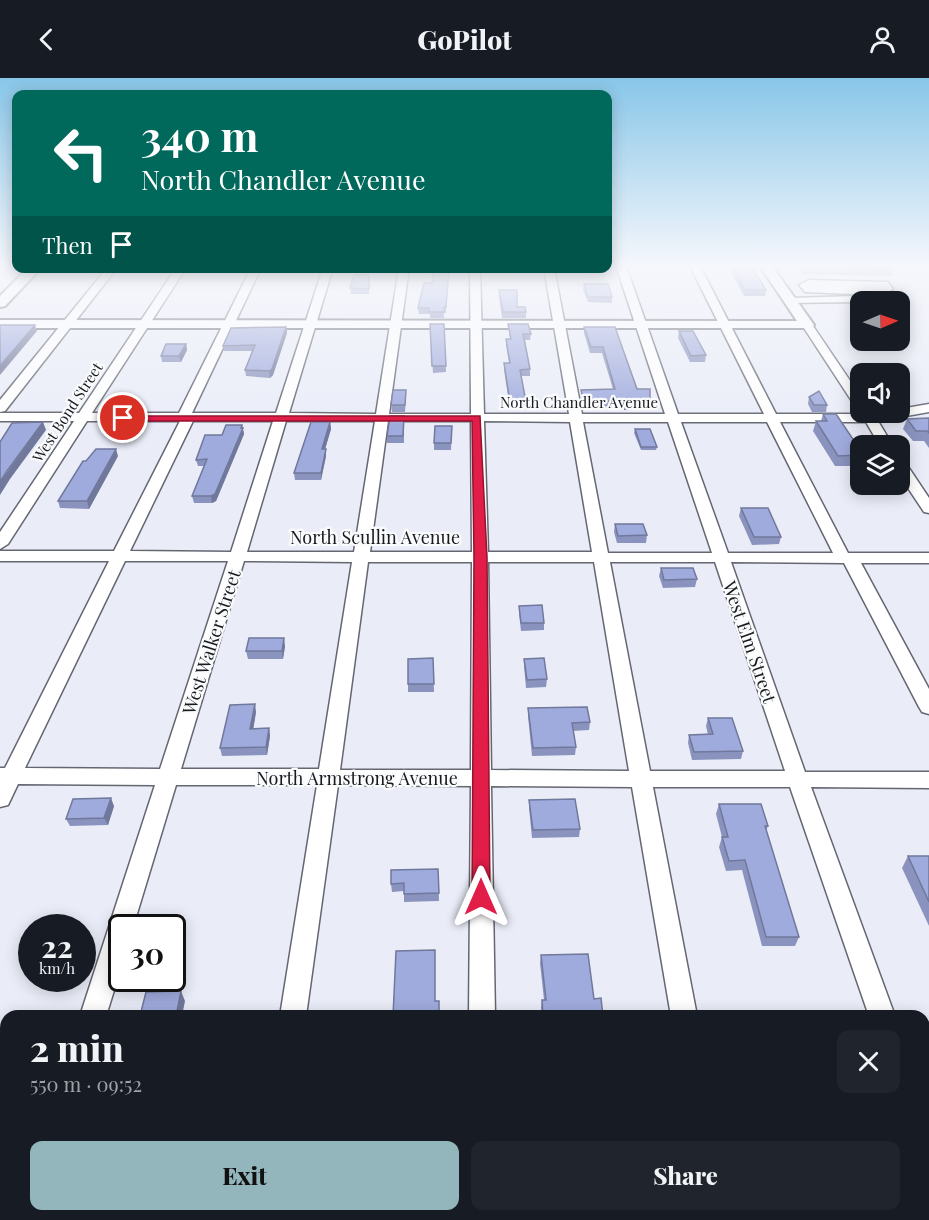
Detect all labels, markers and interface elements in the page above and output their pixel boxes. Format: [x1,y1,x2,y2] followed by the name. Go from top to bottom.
[417,21,512,57] text: GoPilot
[30,23,63,56] icon: back
[866,23,899,56] icon: person
[141,107,259,163] text: 340 m
[42,114,120,192] icon: left
[141,161,426,197] text: North Chandler Avenue
[105,228,138,261] icon: arrive
[42,230,93,260] text: Then
[850,291,910,351] north arrow
[850,291,910,495] map controls
[27,358,107,466] street label: West Bond Street
[850,363,910,423] button: sound
[97,392,148,443] pin
[500,392,658,412] street label: North Chandler Avenue
[106,401,139,434] icon: arrive
[850,435,910,495] button: layers
[290,525,460,549] street label: North Scullin Avenue
[176,566,246,718] street label: West Walker Street
[718,577,782,707] street label: West Elm Street
[256,766,458,790] street label: North Armstrong Avenue
[449,865,513,929] position arrow
[108,914,186,992] speed limit sign: 30
[41,926,73,966] text: 22
[39,958,75,978] text: km/h
[30,1023,124,1071] text: 2 min
[837,1030,900,1093] button: close
[30,1070,142,1097] text: 550 m · 09:52
[30,1141,459,1210] button: Exit
[471,1141,900,1210] button: Share

